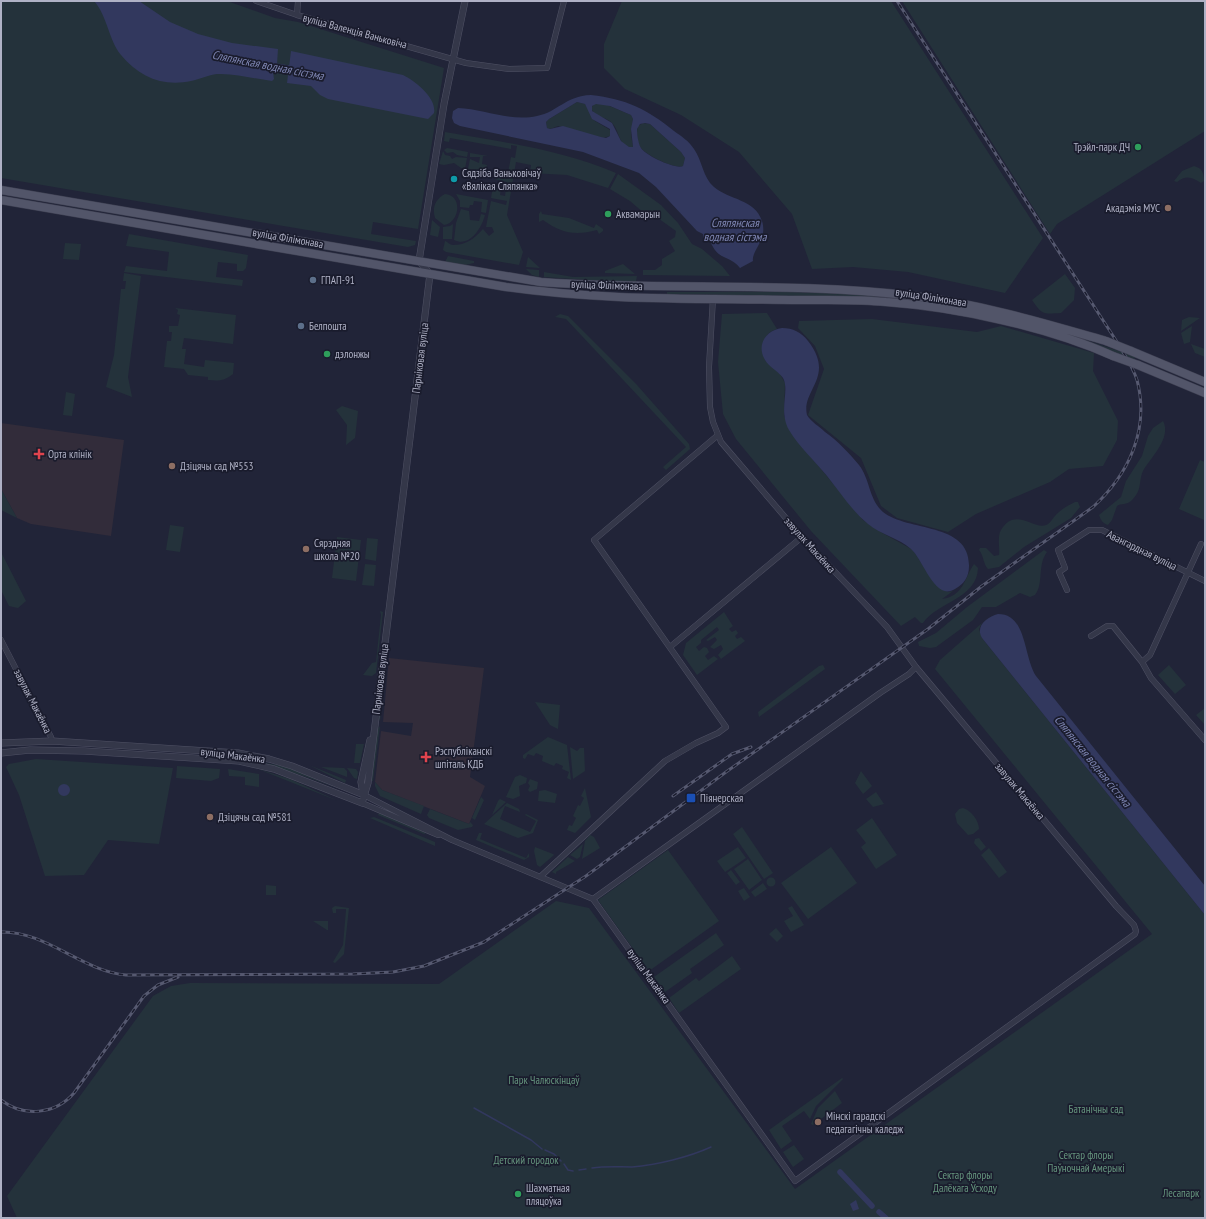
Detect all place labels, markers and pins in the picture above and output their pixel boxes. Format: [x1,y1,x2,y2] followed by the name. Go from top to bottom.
[1073,140,1130,154] place label: Трэйл-парк ДЧ
[1133,142,1143,152] marker: Трэйл-парк ДЧ
[462,166,542,193] place label: Сядзіба Ваньковічаў «Вялікая Сляпянка»
[449,174,459,184] marker: Сядзіба Ваньковічаў «Вялікая Сляпянка»
[1106,201,1160,215] place label: Акадэмія МУС
[1163,203,1173,213] marker: Акадэмія МУС
[616,207,660,221] place label: Аквамарын
[603,209,613,219] marker: Аквамарын
[321,273,355,287] place label: ГПАП-91
[308,275,318,285] marker: ГПАП-91
[309,319,347,333] place label: Белпошта
[296,321,306,331] marker: Белпошта
[335,347,370,361] place label: дэлонжы
[322,349,332,359] marker: дэлонжы
[48,447,92,461] place label: Орта клінік
[33,448,45,460] marker: Орта клінік
[180,459,253,473] place label: Дзіцячы сад №553
[167,461,177,471] marker: Дзіцячы сад №553
[314,536,360,563] place label: Сярэдняя школа №20
[301,544,311,554] marker: Сярэдняя школа №20
[435,744,492,771] place label: Рэспубліканскі шпіталь КДБ
[420,751,432,763] marker: Рэспубліканскі шпіталь КДБ
[700,791,743,805] place label: Піянерская
[685,792,697,804] marker: Піянерская
[218,810,291,824] place label: Дзіцячы сад №581
[205,812,215,822] marker: Дзіцячы сад №581
[826,1109,903,1136] place label: Мінскі гарадскі педагагічны каледж
[813,1117,823,1127] marker: Мінскі гарадскі педагагічны каледж
[526,1181,570,1208] place label: Шахматная пляцоўка
[513,1189,523,1199] marker: Шахматная пляцоўка

